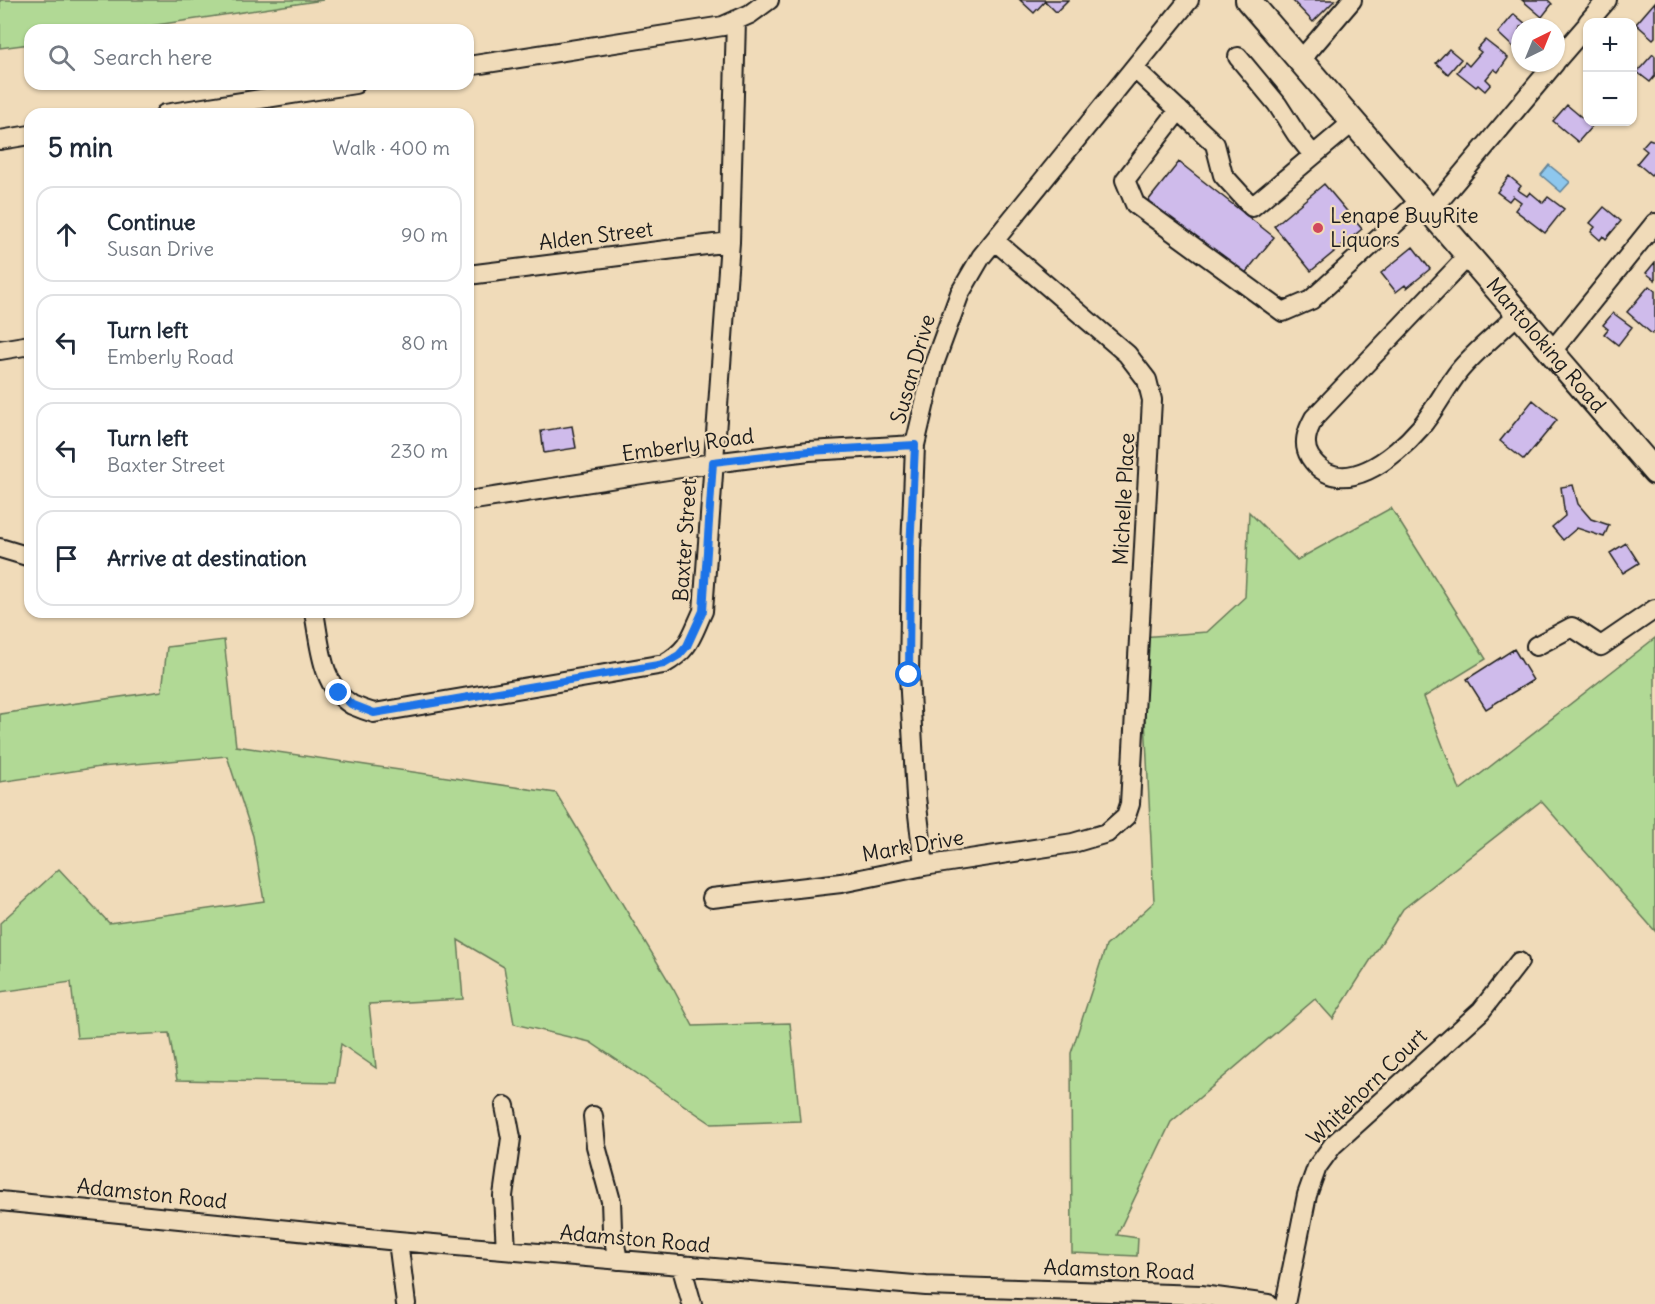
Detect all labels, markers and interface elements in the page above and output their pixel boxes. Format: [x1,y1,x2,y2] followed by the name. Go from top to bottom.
[1511,18,1565,72] north arrow
[1583,18,1637,126] map controls
[1583,18,1637,72] button: +
[24,24,474,90] search box
[45,41,78,74] icon: search
[93,43,212,71] text: Search here
[1583,72,1637,126] button: −
[48,131,113,164] text: 5 min
[332,135,450,160] text: Walk · 400 m
[1330,202,1478,253] place label: Lenape BuyRite Liquors
[107,208,196,236] text: Continue
[537,215,655,256] street label: Alden Street
[50,218,83,251] icon: ahead
[1311,221,1325,235] marker: Lenape BuyRite Liquors
[401,222,448,247] text: 90 m
[107,236,214,261] text: Susan Drive
[1480,272,1612,418] street label: Mantoloking Road
[884,311,941,427] street label: Susan Drive
[107,316,188,344] text: Turn left
[50,326,83,359] icon: left
[401,330,448,355] text: 80 m
[107,344,234,369] text: Emberly Road
[620,422,756,467] street label: Emberly Road
[107,424,188,452] text: Turn left
[1107,432,1140,566] street label: Michelle Place
[50,434,83,467] icon: left
[390,438,448,463] text: 230 m
[107,452,225,477] text: Baxter Street
[667,477,702,603] street label: Baxter Street
[50,542,83,575] icon: arrive
[107,544,307,572] text: Arrive at destination
[895,661,921,687] route start
[325,679,351,705] route end
[860,823,966,868] street label: Mark Drive
[1301,1022,1433,1151] street label: Whitehorn Court
[76,1172,229,1215] street label: Adamston Road
[559,1218,711,1259] street label: Adamston Road
[1043,1253,1195,1286] street label: Adamston Road

